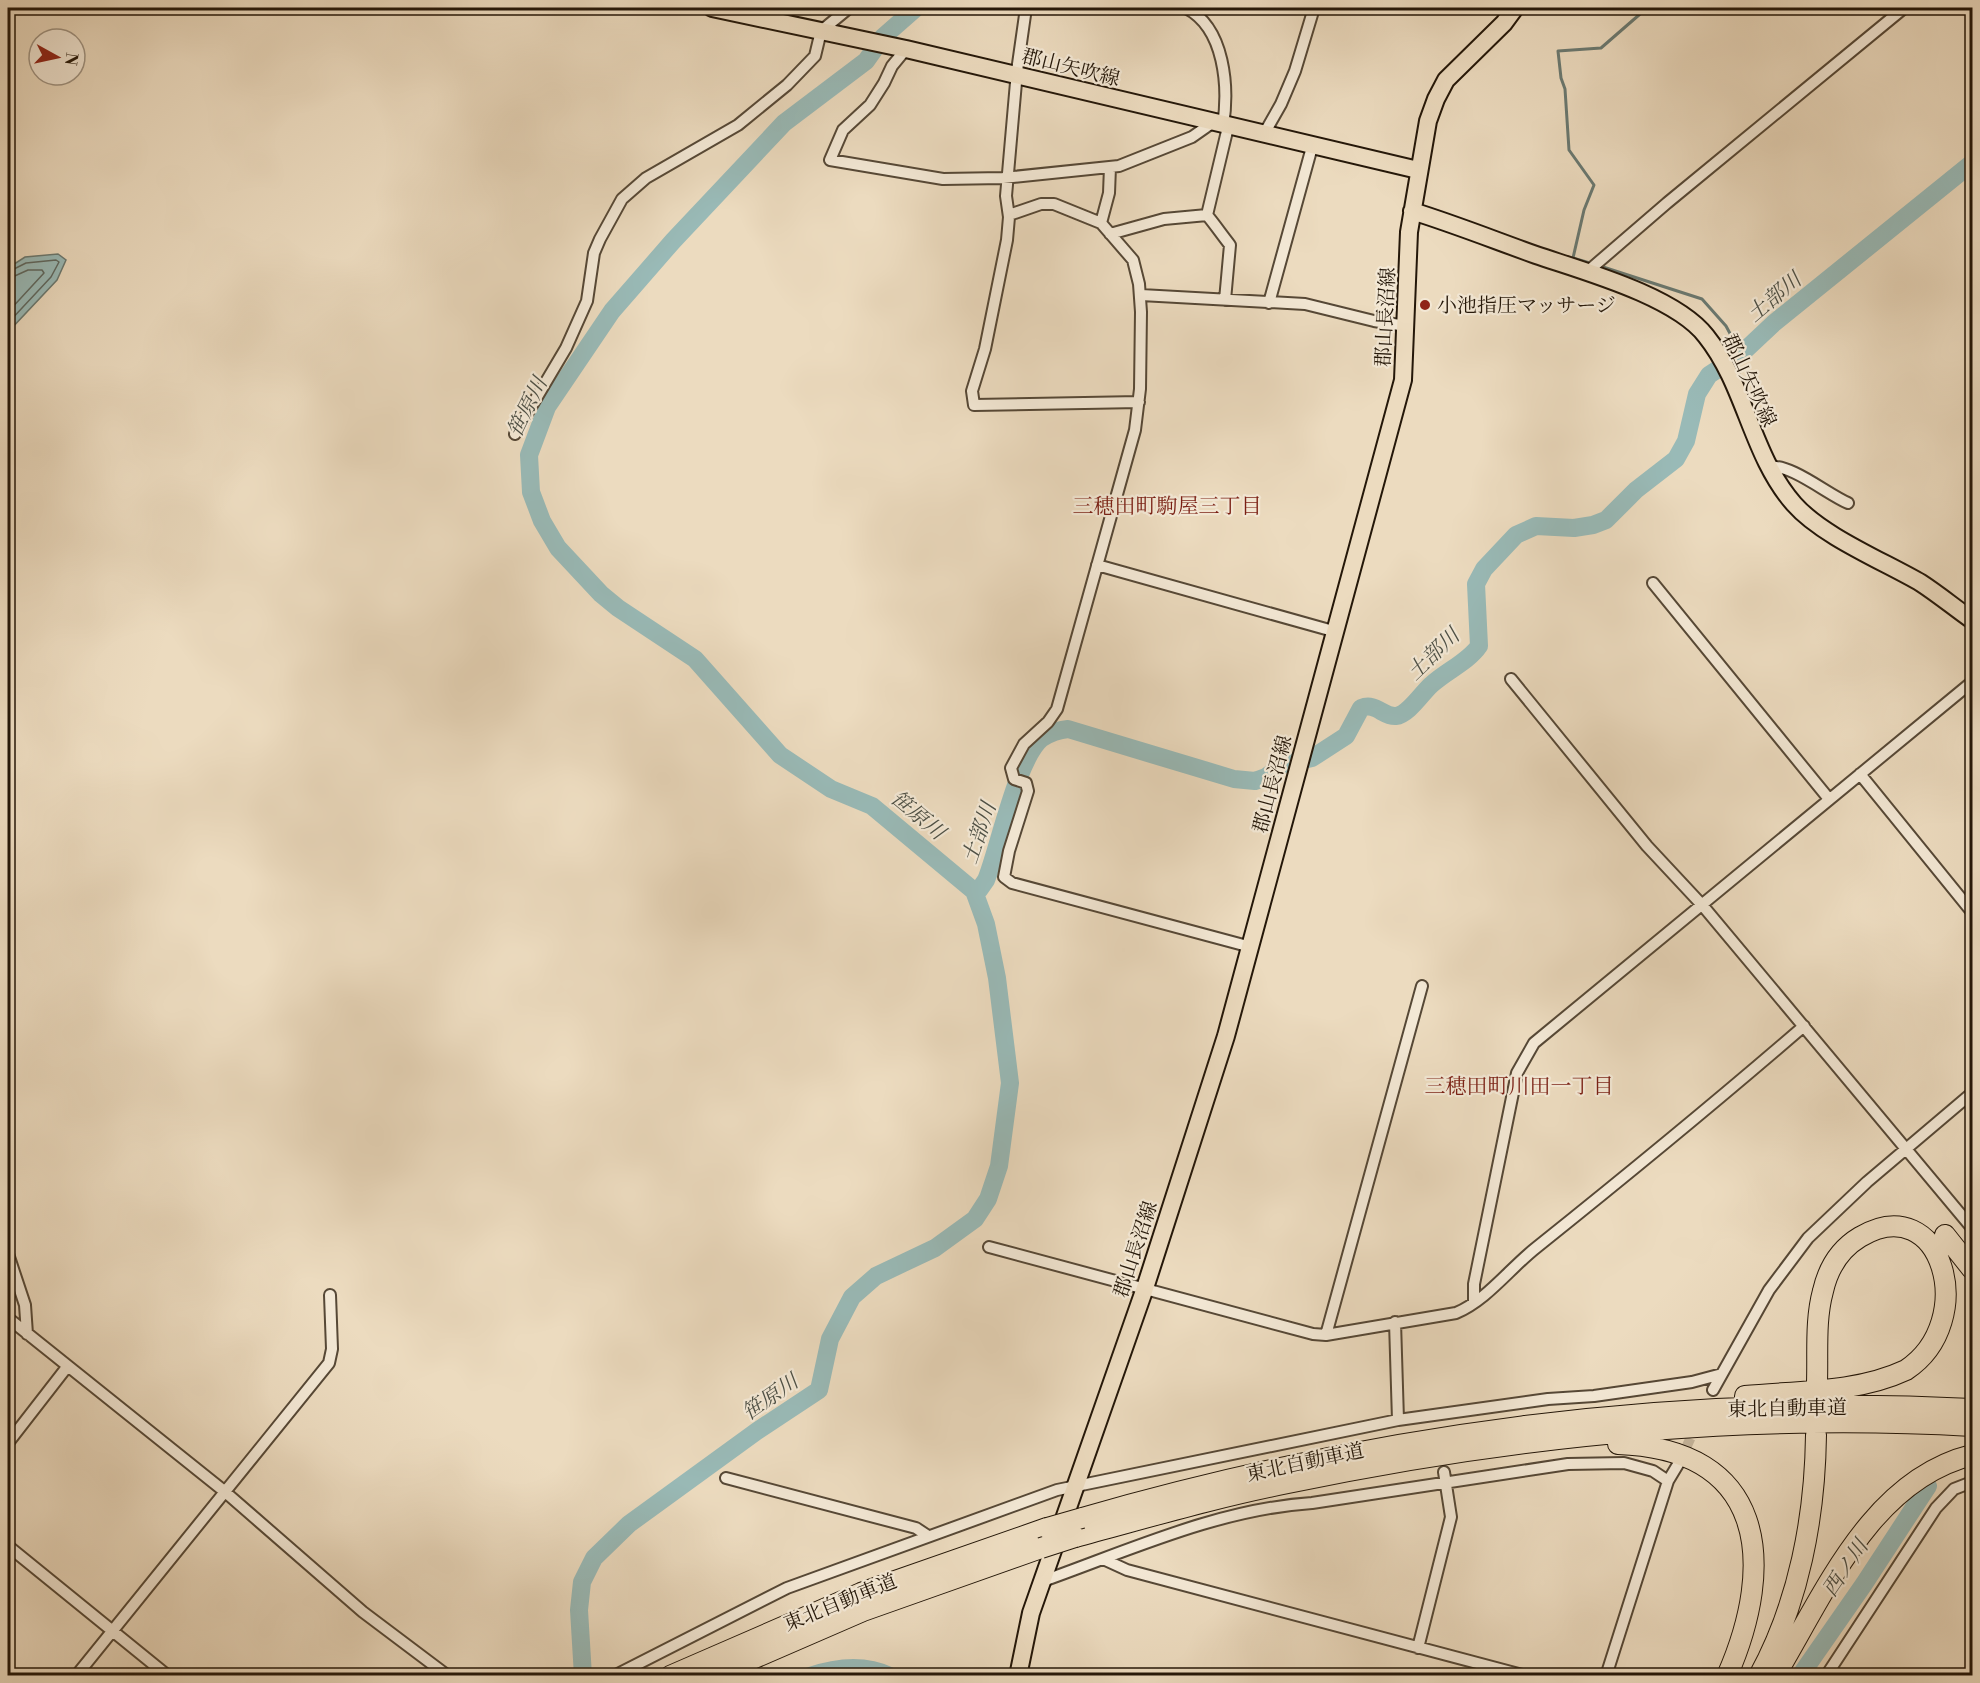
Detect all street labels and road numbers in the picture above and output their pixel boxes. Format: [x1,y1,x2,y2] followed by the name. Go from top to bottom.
[1019,44,1122,93] street label: 郡山矢吹線
[1371,266,1402,368] street label: 郡山長沼線
[1716,330,1781,431] street label: 郡山矢吹線
[1248,733,1298,836] street label: 郡山長沼線
[1109,1198,1164,1301] street label: 郡山長沼線
[1727,1396,1847,1423] street label: 東北自動車道
[1244,1439,1367,1488] street label: 東北自動車道
[780,1569,901,1637] street label: 東北自動車道

